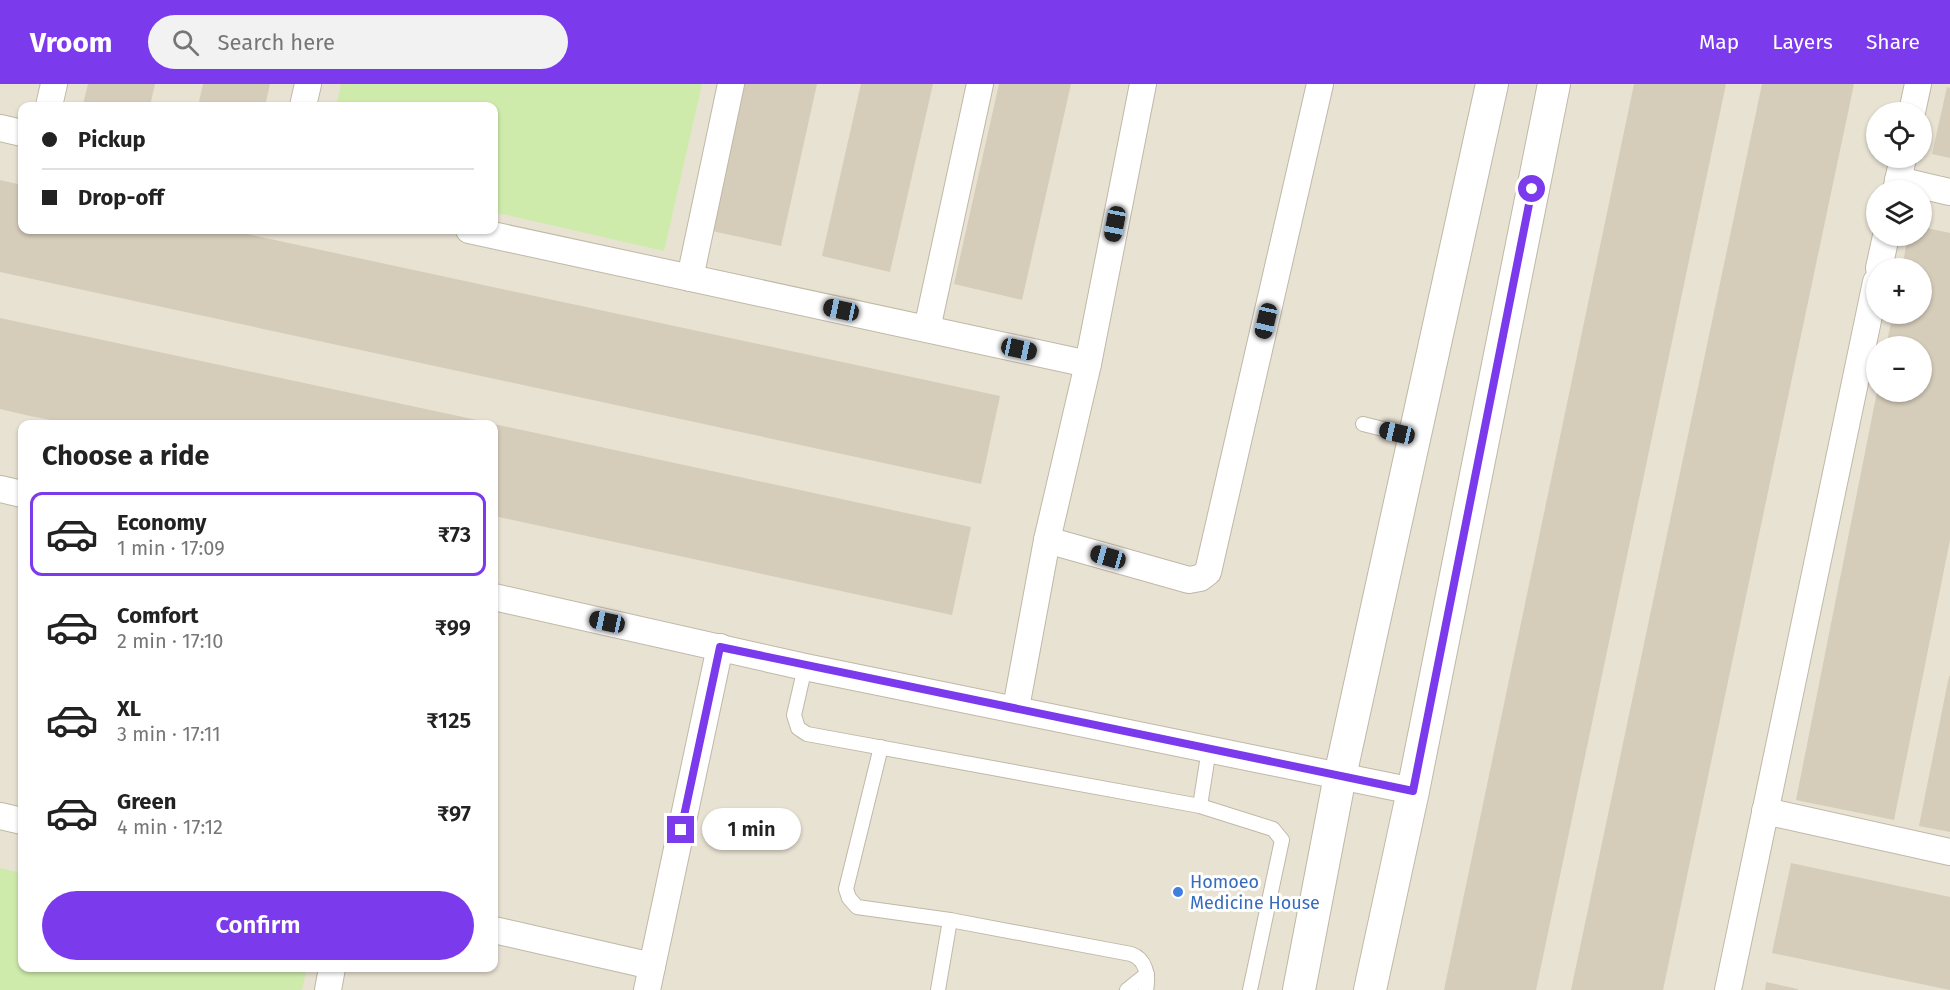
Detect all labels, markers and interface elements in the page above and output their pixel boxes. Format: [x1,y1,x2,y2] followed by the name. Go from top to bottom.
[148,15,568,69] search box
[30,26,112,59] text: Vroom
[169,26,202,59] icon: search
[217,29,335,56] text: Search here
[1699,29,1739,55] text: Map
[1772,29,1833,55] text: Layers
[1866,29,1920,55] text: Share
[1866,102,1932,402] map controls
[1866,102,1932,168] button: locate
[78,126,146,153] text: Pickup
[1518,175,1545,202] route start
[1866,180,1932,246] button: layers
[78,184,164,211] text: Drop-off
[1103,205,1127,243] car
[1866,258,1932,324] button: +
[822,297,860,323] car
[1253,301,1279,341] car
[1000,336,1038,362] car
[1866,336,1932,402] button: −
[1377,420,1417,446] car
[42,440,209,472] text: Choose a ride
[45,507,99,561] icon: car
[117,509,206,536] text: Economy
[438,521,471,548] text: ₹73
[117,536,225,560] text: 1 min · 17:09
[1088,543,1128,571] car
[45,600,99,654] icon: car
[117,602,198,629] text: Comfort
[588,609,626,635] car
[435,614,471,641] text: ₹99
[117,629,223,653] text: 2 min · 17:10
[45,693,99,747] icon: car
[117,695,141,722] text: XL
[426,707,471,734] text: ₹125
[117,722,221,746] text: 3 min · 17:11
[45,786,99,840] icon: car
[117,788,176,815] text: Green
[437,800,471,827] text: ₹97
[702,809,801,851] callout: 1 min
[117,815,223,839] text: 4 min · 17:12
[667,816,694,843] route end
[727,817,776,841] text: 1 min
[1190,871,1320,914] place label: Homoeo Medicine House
[1171,885,1185,899] marker: Homoeo Medicine House
[42,891,474,960] button: Confirm

